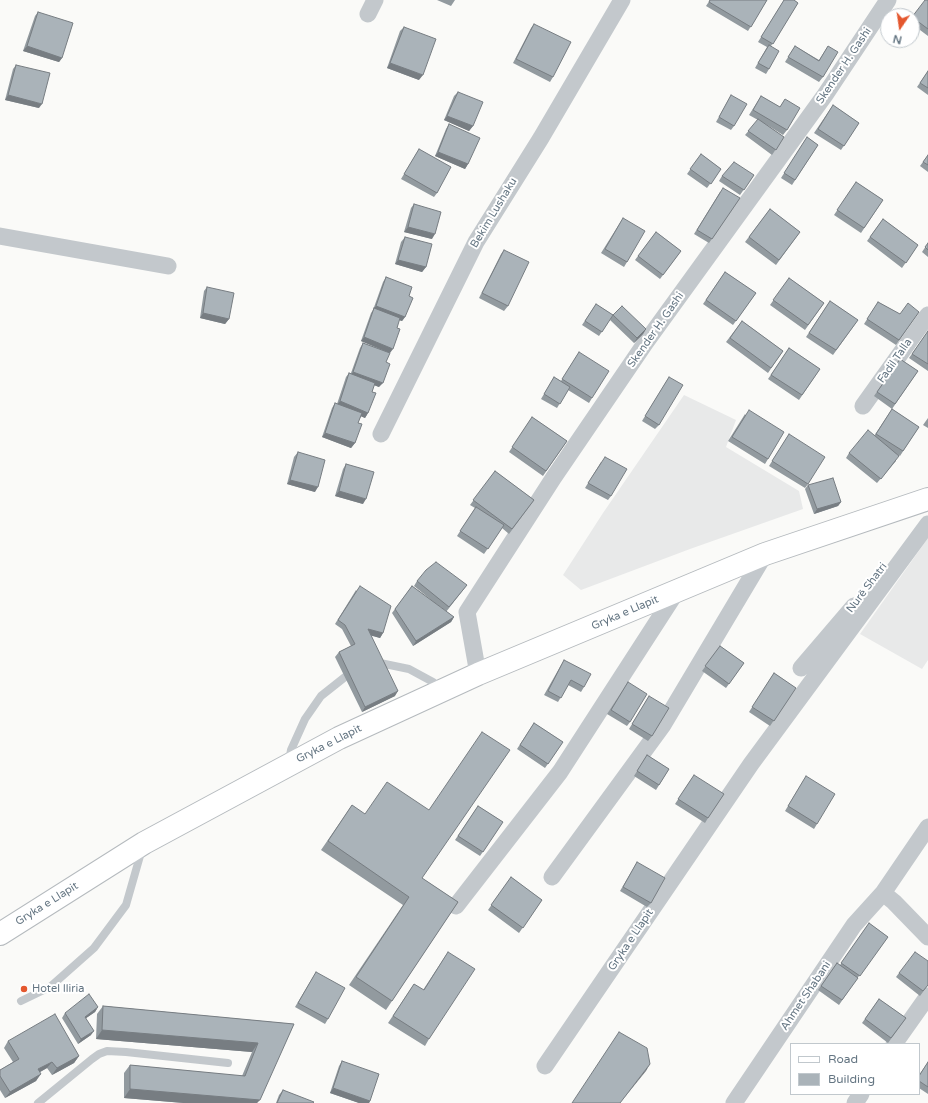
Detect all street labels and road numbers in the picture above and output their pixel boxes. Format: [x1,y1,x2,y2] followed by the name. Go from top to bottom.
[814,25,874,107] street label: Skender H. Gashi
[468,176,520,250] street label: Bekim Lushaku
[625,290,687,370] street label: Skender H. Gashi
[875,336,915,386] street label: Fadil Talla
[844,560,890,616] street label: Nurë Shatri
[589,593,661,633] street label: Gryka e Llapit
[294,722,364,766] street label: Gryka e Llapit
[13,879,81,929] street label: Gryka e Llapit
[606,907,656,973] street label: Gryka e Llapit
[778,959,834,1033] street label: Ahmet Shabani

